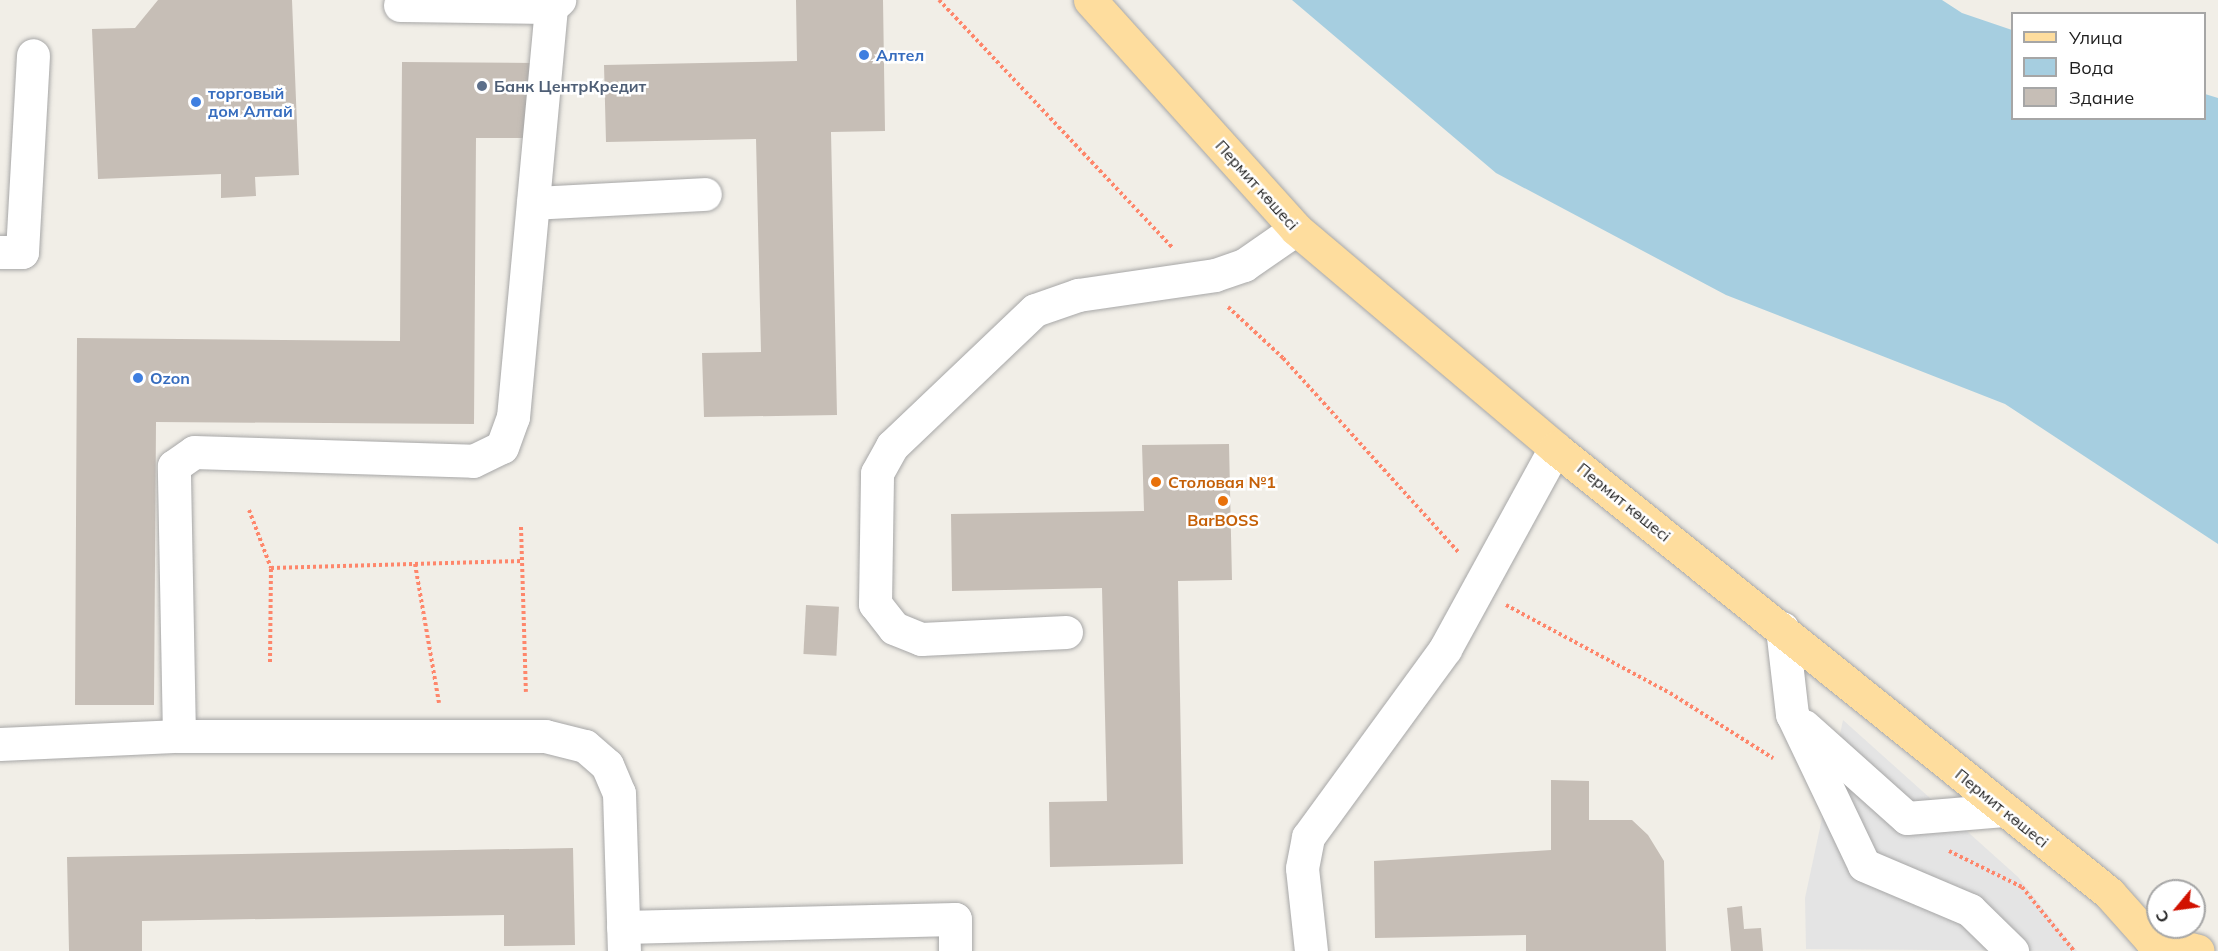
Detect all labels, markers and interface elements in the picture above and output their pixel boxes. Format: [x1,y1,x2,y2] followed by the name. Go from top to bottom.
[2011,12,2206,120] legend
[2069,26,2123,49] text: Улица
[876,45,924,65] place label: Алтел
[857,48,871,62] marker: Алтел
[2069,56,2114,79] text: Вода
[494,76,646,96] place label: Банк ЦентрКредит
[475,79,489,93] marker: Банк ЦентрКредит
[208,83,293,121] place label: торговый дом Алтай
[2069,86,2134,109] text: Здание
[189,95,203,109] marker: торговый дом Алтай
[1212,136,1302,234] street label: Пермит көшесі
[150,368,190,388] place label: Ozon
[131,371,145,385] marker: Ozon
[1573,459,1675,545] street label: Пермит көшесі
[1168,472,1276,492] place label: Столовая №1
[1149,475,1163,489] marker: Столовая №1
[1216,494,1230,508] marker: BarBOSS
[1187,510,1259,530] place label: BarBOSS
[1951,765,2053,851] street label: Пермит көшесі
[2146,879,2206,939] north arrow
[2151,907,2173,926] text: С

